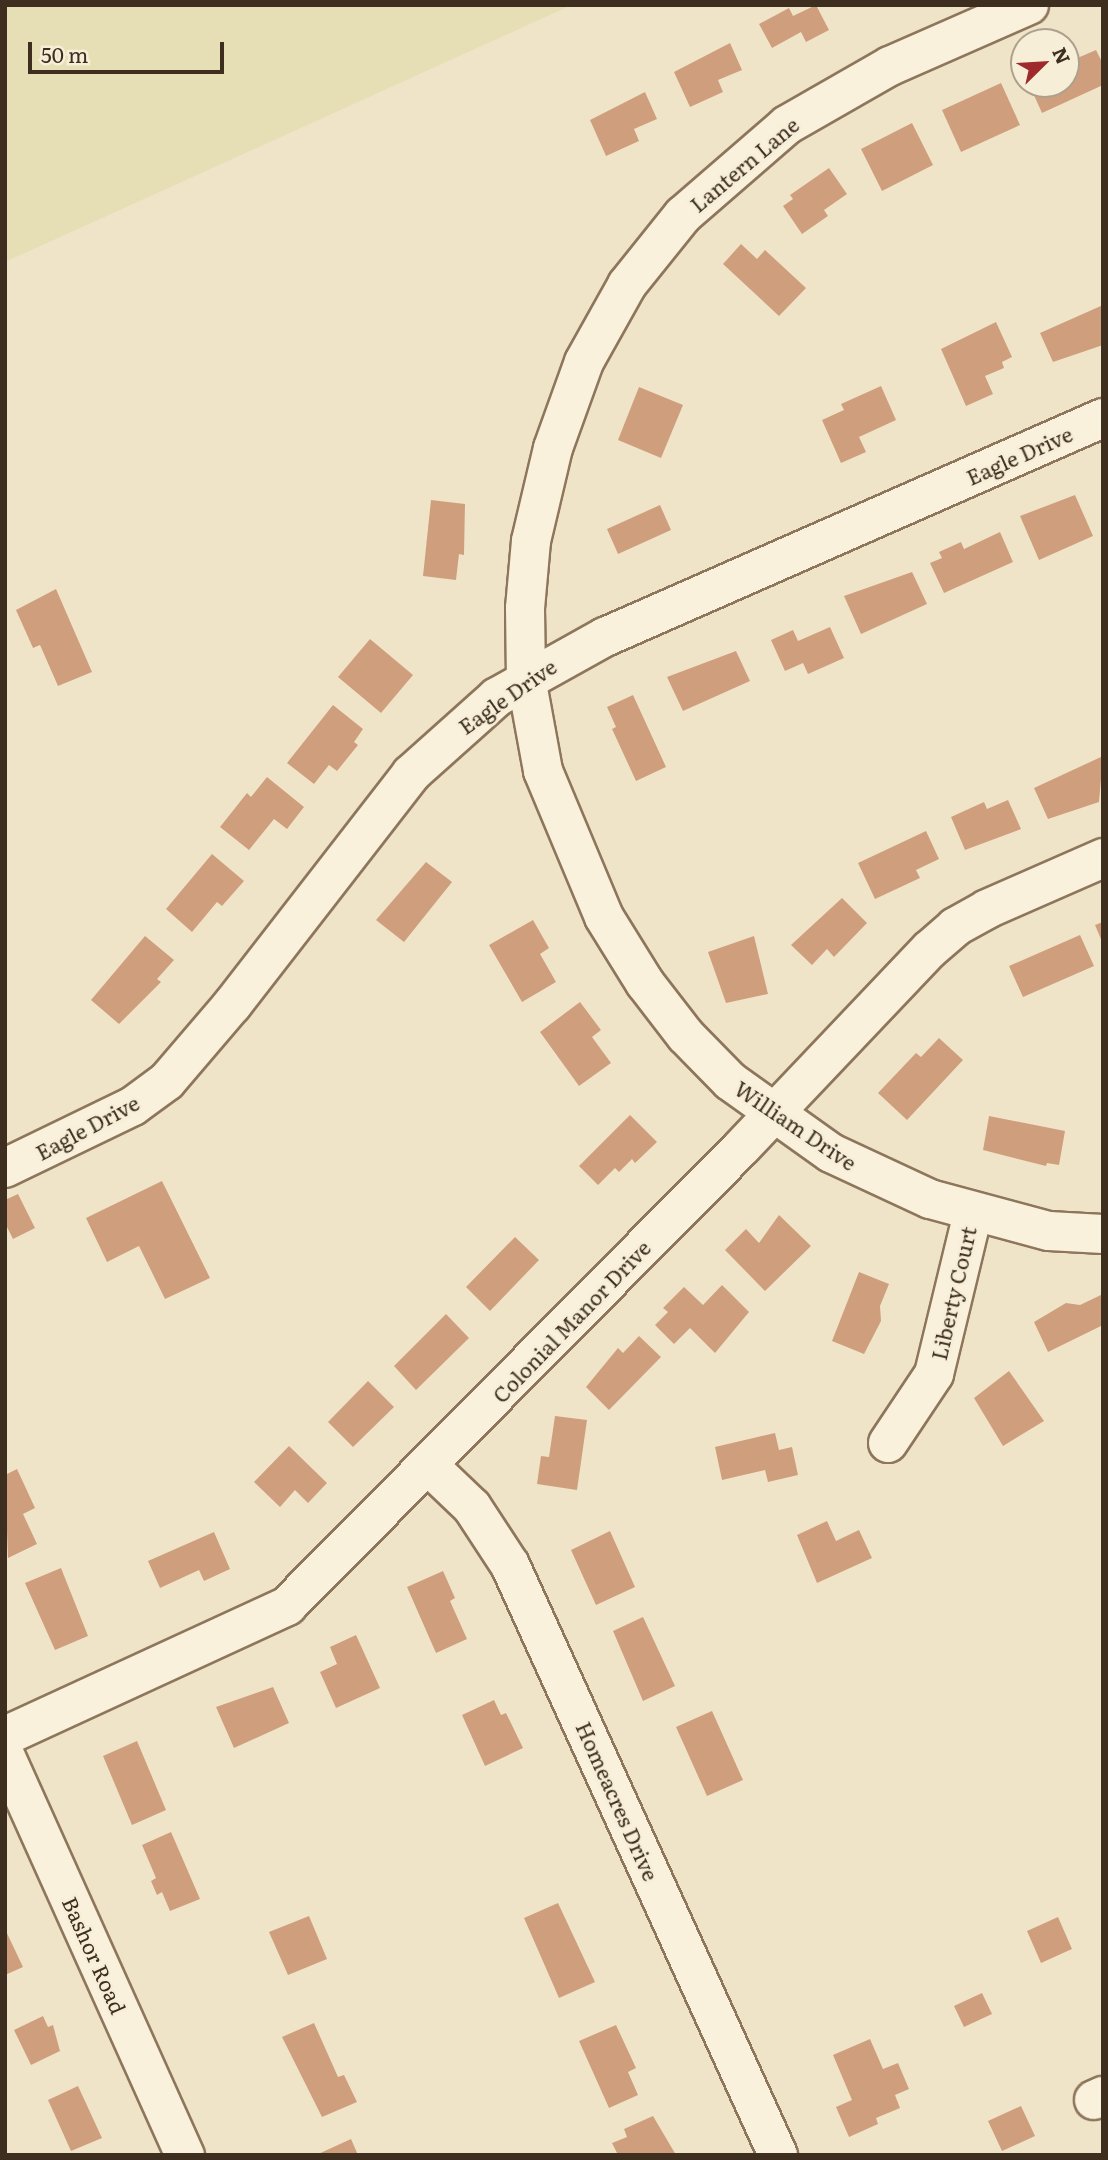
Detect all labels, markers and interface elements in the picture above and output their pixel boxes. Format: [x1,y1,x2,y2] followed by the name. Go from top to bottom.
[32,28,228,72] scale bar
[1010,28,1080,98] north arrow
[41,38,88,69] text: 50 m
[1046,42,1078,68] text: N
[685,111,803,217] street label: Lantern Lane
[962,420,1076,490] street label: Eagle Drive
[453,653,561,739] street label: Eagle Drive
[730,1075,862,1175] street label: William Drive
[31,1089,143,1165] street label: Eagle Drive
[925,1224,981,1362] street label: Liberty Court
[487,1235,655,1407] street label: Colonial Manor Drive
[572,1718,664,1884] street label: Homeacres Drive
[58,1893,132,2017] street label: Bashor Road

